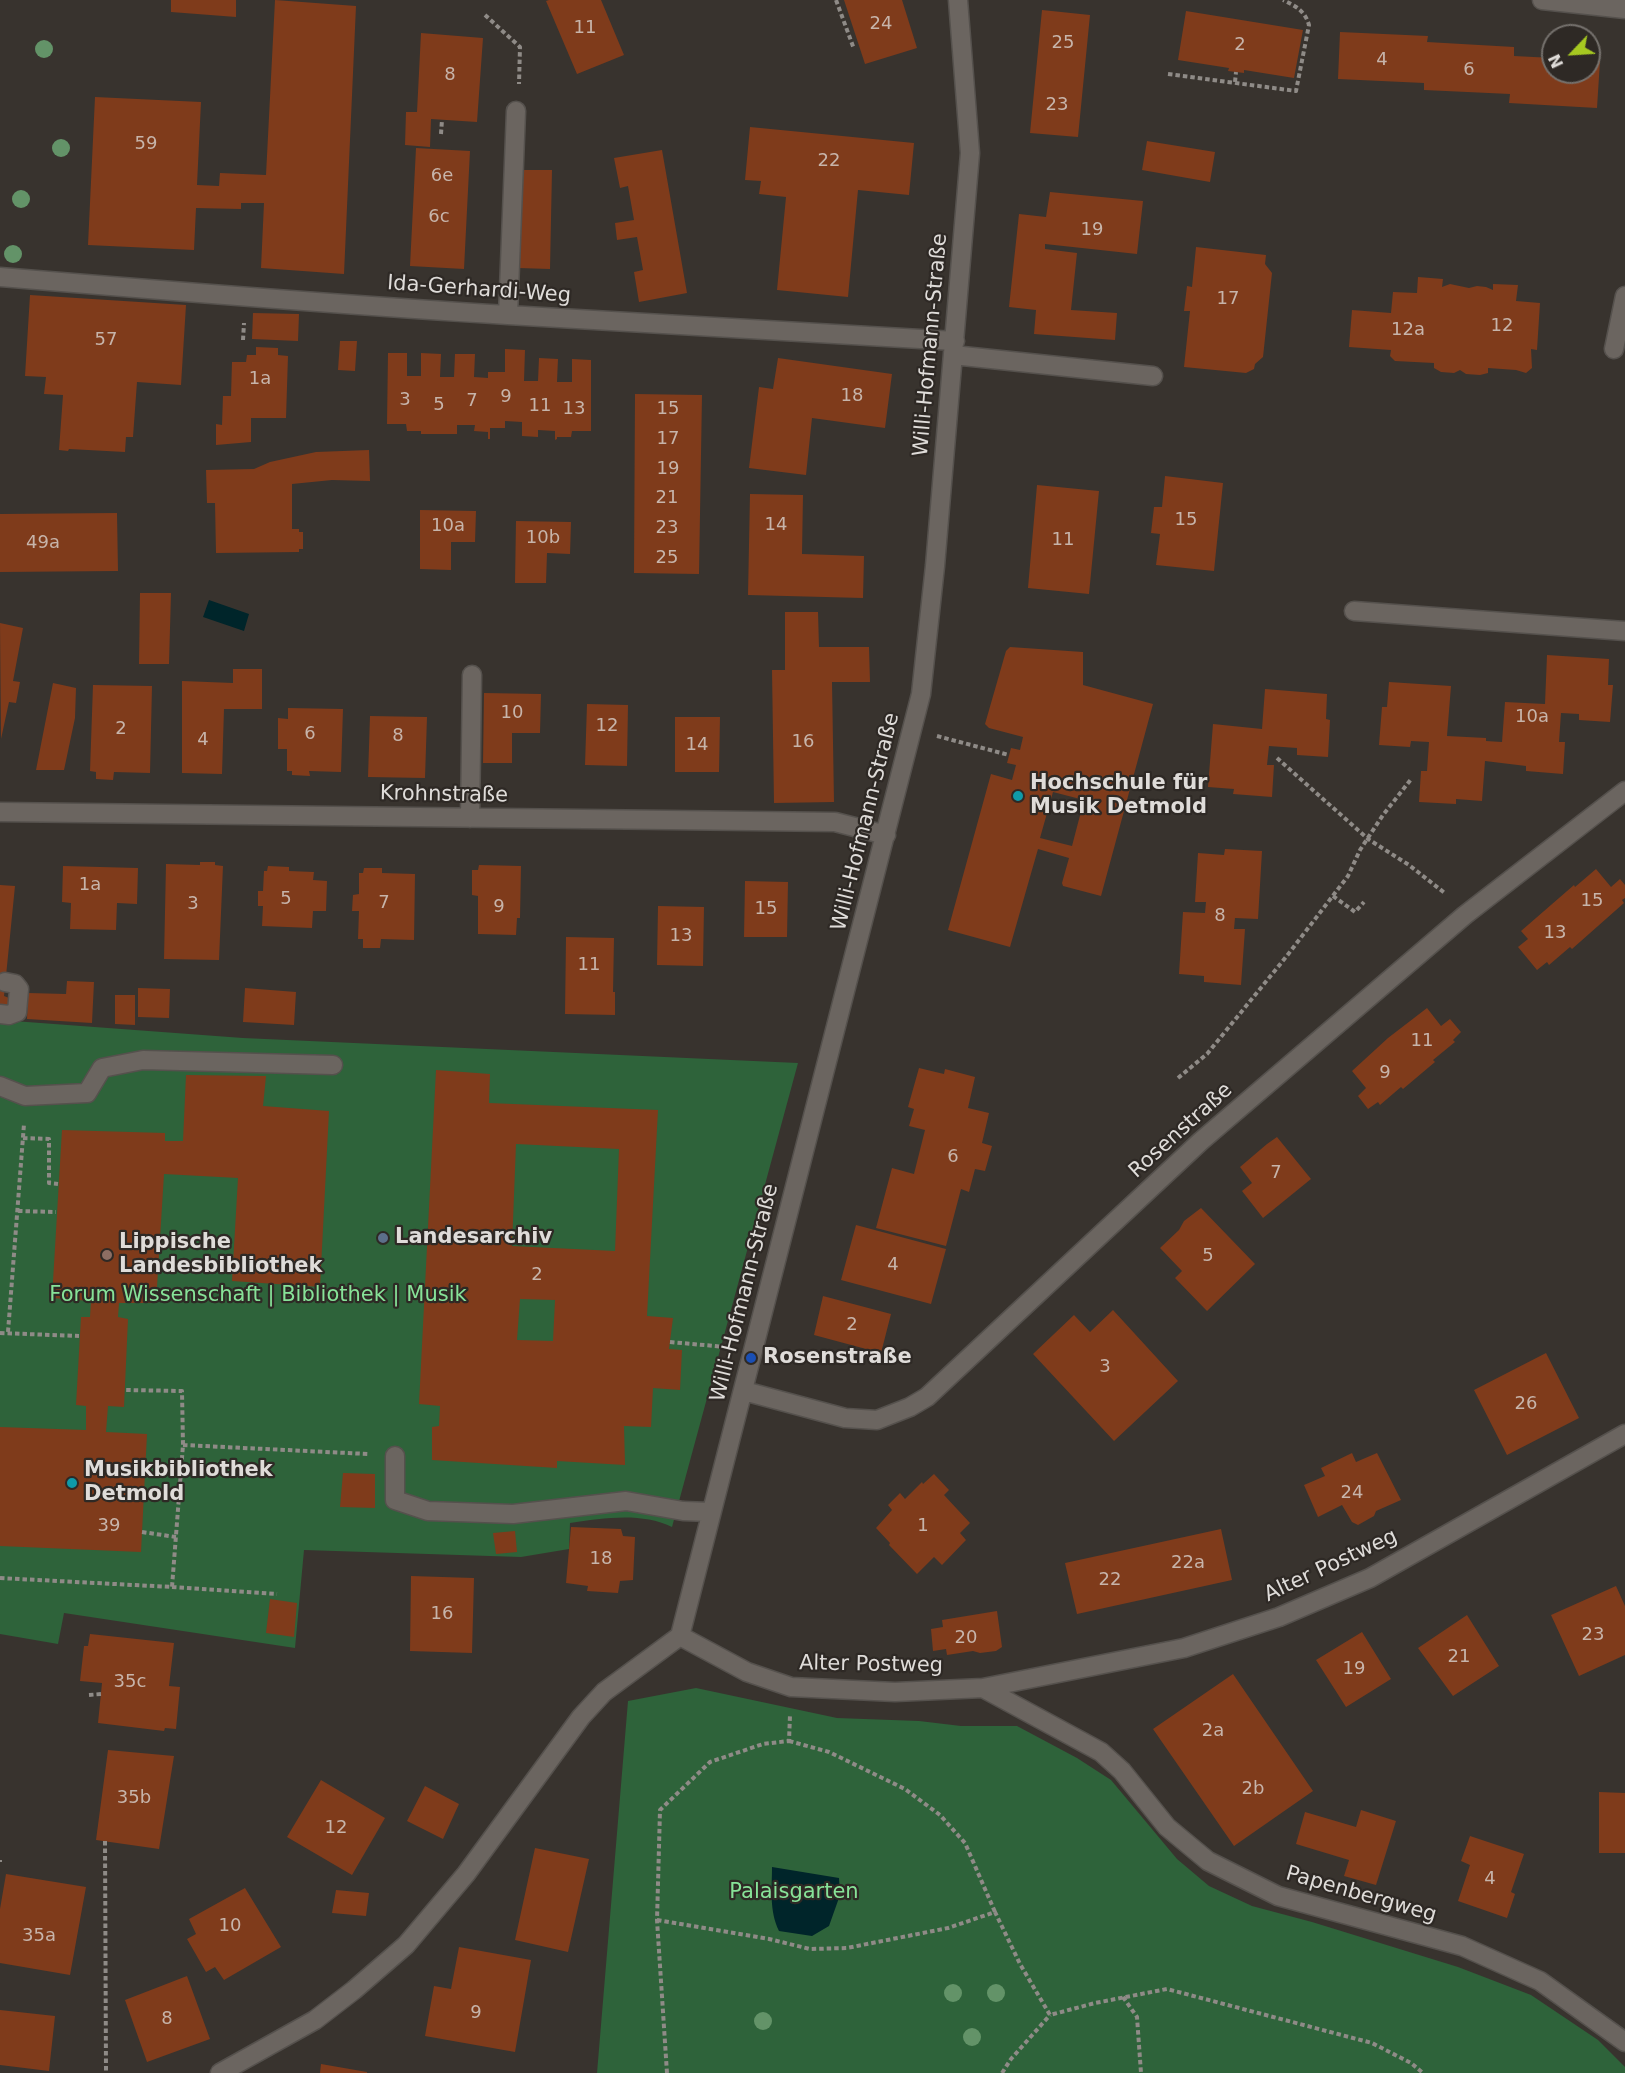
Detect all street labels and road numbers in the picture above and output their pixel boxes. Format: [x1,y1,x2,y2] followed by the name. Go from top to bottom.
[909,232,953,458] street label: Willi-Hofmann-Straße
[386,271,572,309] street label: Ida-Gerhardi-Weg
[827,710,905,934] street label: Willi-Hofmann-Straße
[380,781,508,809] street label: Krohnstraße
[1124,1078,1238,1184] street label: Rosenstraße
[706,1181,784,1405] street label: Willi-Hofmann-Straße
[1260,1524,1402,1608] street label: Alter Postweg
[799,1651,943,1679] street label: Alter Postweg
[1283,1861,1439,1929] street label: Papenbergweg

